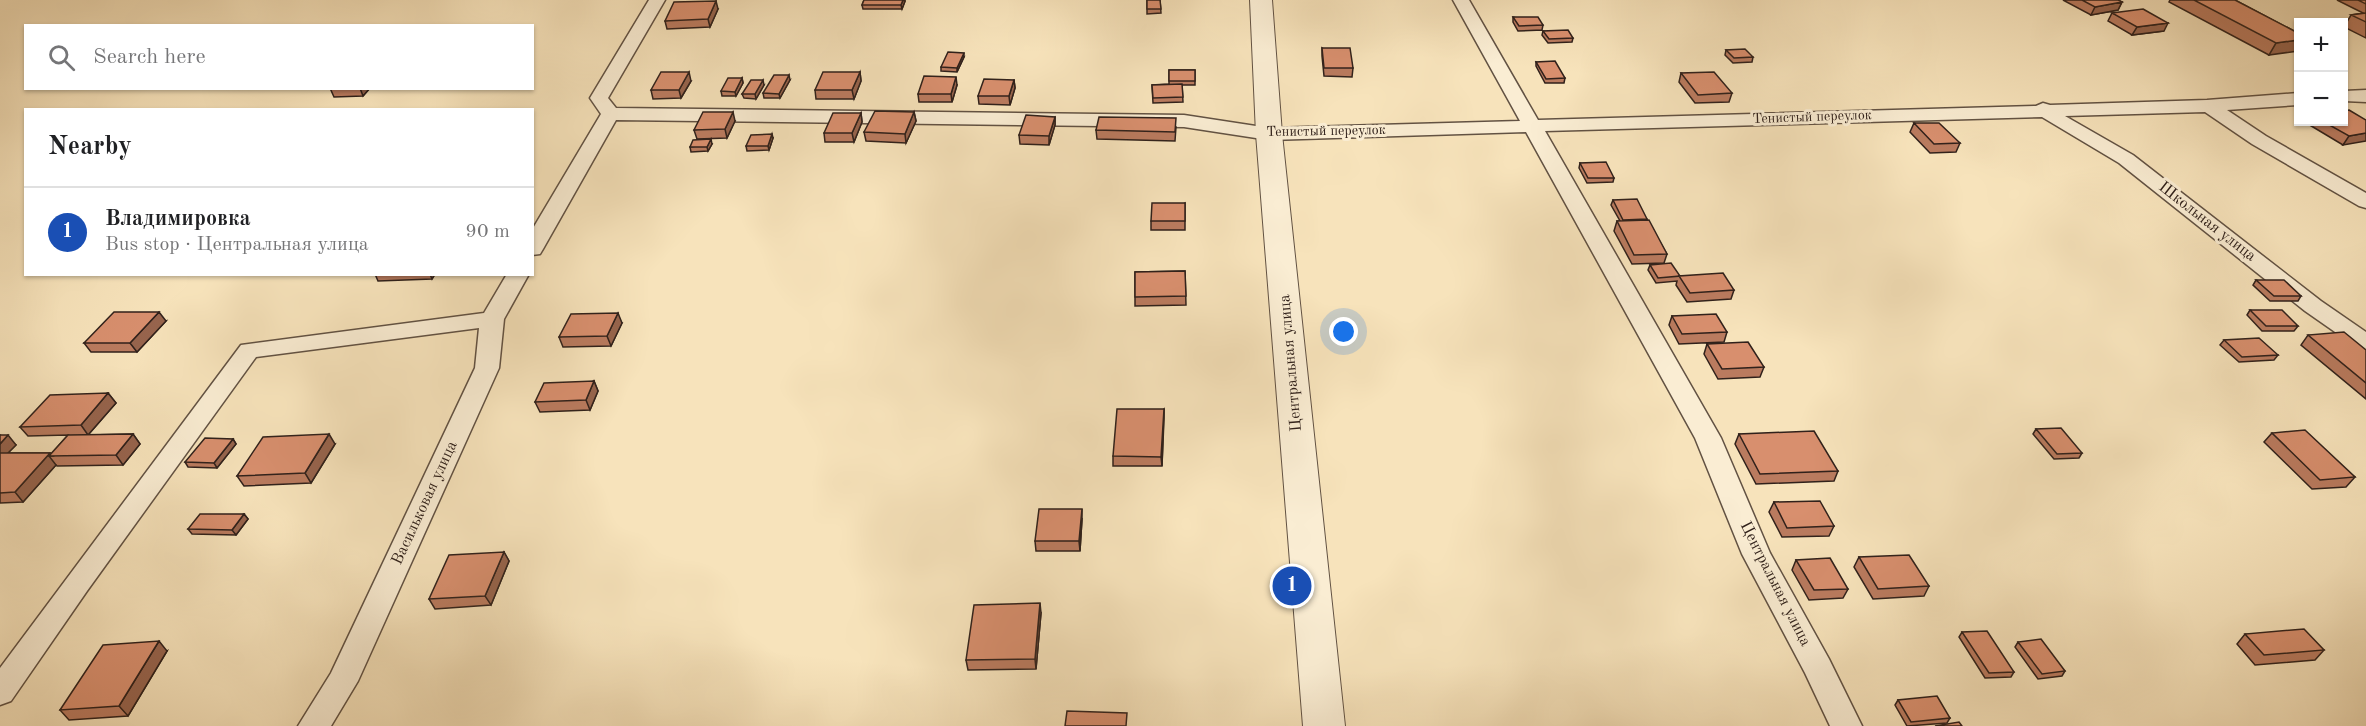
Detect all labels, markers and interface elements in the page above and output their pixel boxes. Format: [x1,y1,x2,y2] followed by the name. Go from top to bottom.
[2294,18,2348,126] map controls
[2294,18,2348,72] button: +
[24,24,534,90] search box
[45,41,78,74] icon: search
[93,46,206,68] text: Search here
[2294,72,2348,126] button: −
[1752,108,1872,126] street label: Тенистый переулок
[1266,123,1386,139] street label: Тенистый переулок
[48,134,132,160] text: Nearby
[2155,179,2259,265] street label: Школьная улица
[105,208,251,230] text: Владимировка
[62,222,73,242] text: 1
[465,222,510,242] text: 90 m
[105,235,369,255] text: Bus stop · Центральная улица
[1277,294,1305,432] street label: Центральная улица
[1329,317,1358,346] your location
[389,439,461,567] street label: Васильковая улица
[1737,519,1813,649] street label: Центральная улица
[1272,564,1312,608] pin: 1

